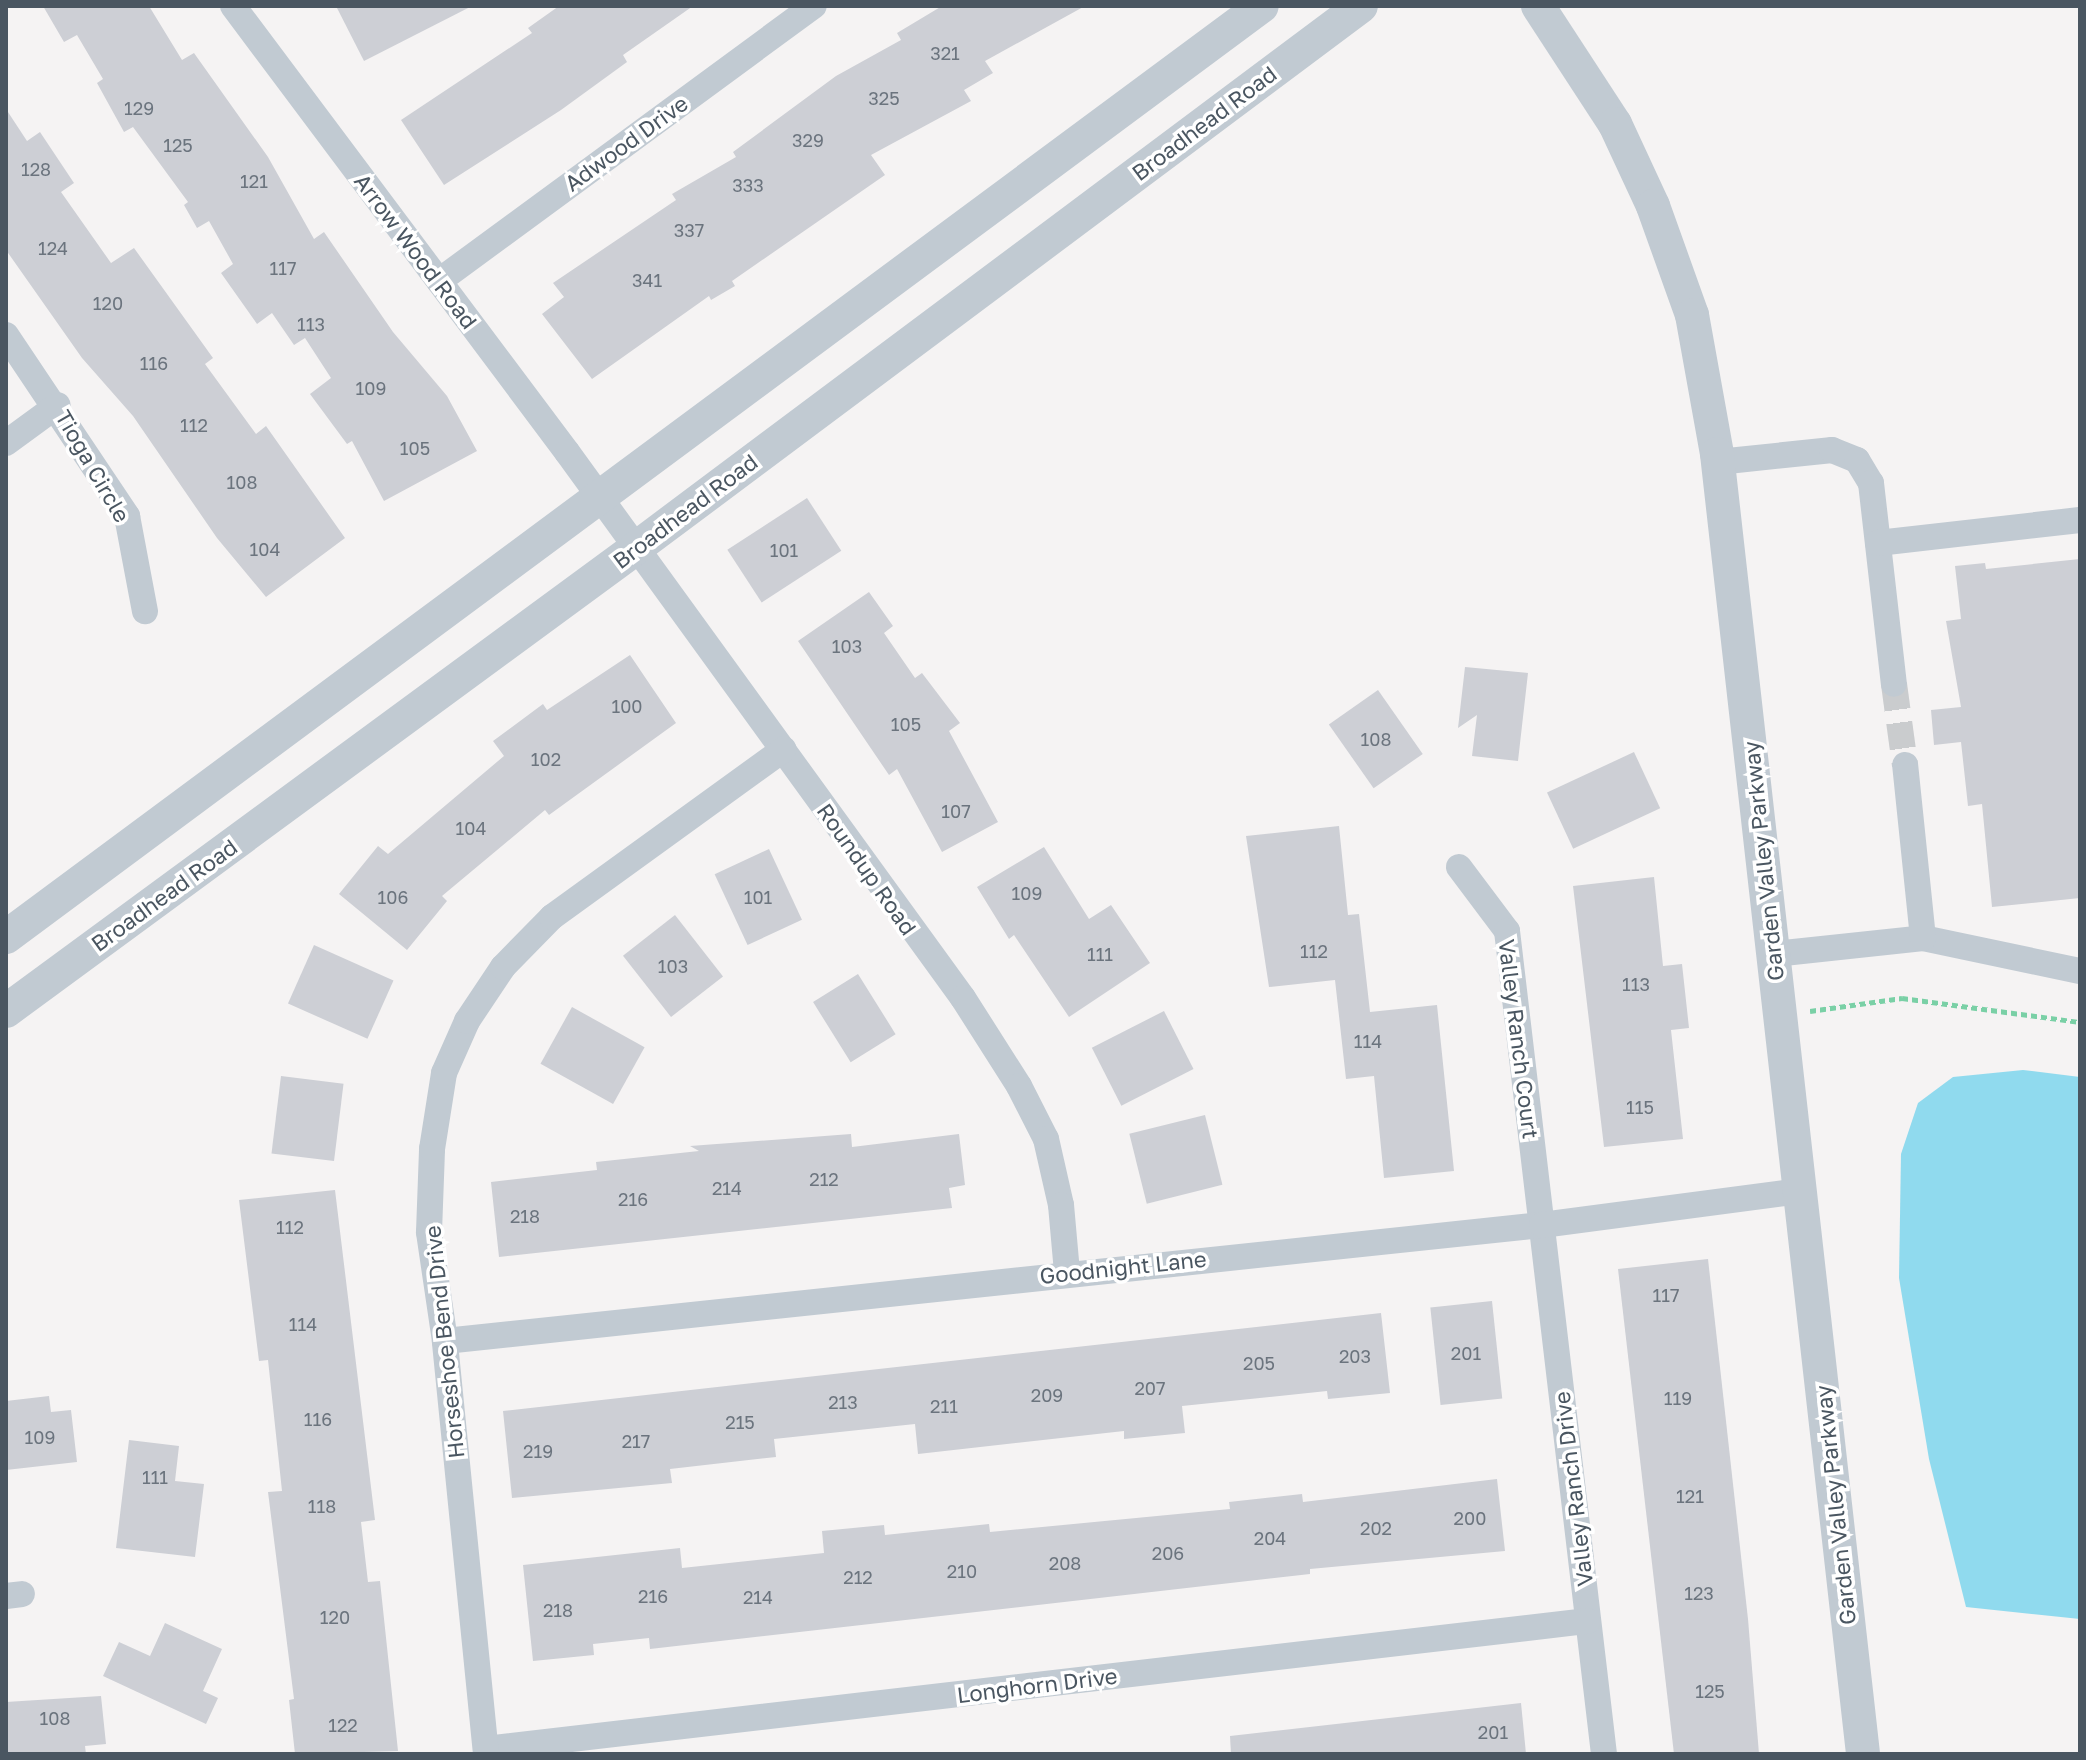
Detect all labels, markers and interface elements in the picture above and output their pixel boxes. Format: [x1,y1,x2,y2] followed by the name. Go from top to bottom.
[930,42,960,64] house number: 321
[1127,60,1281,186] street label: Broadhead Road
[868,87,900,109] house number: 325
[559,90,693,196] street label: Adwood Drive
[124,97,154,119] house number: 129
[792,129,824,151] house number: 329
[163,134,193,156] house number: 125
[21,158,51,180] house number: 128
[349,168,483,334] street label: Arrow Wood Road
[240,170,268,192] house number: 121
[732,174,764,196] house number: 333
[674,219,704,241] house number: 337
[38,237,68,259] house number: 124
[270,257,296,279] house number: 117
[632,269,662,291] house number: 341
[93,292,123,314] house number: 120
[297,313,325,335] house number: 113
[140,352,168,374] house number: 116
[356,377,386,399] house number: 109
[50,405,136,527] street label: Tioga Circle
[180,414,208,436] house number: 112
[400,437,430,459] house number: 105
[608,448,762,574] street label: Broadhead Road
[227,471,257,493] house number: 108
[250,538,280,560] house number: 104
[770,539,798,561] house number: 101
[832,635,862,657] house number: 103
[611,695,643,717] house number: 100
[891,713,921,735] house number: 105
[1361,728,1391,750] house number: 108
[1737,740,1789,982] street label: Garden Valley Parkway
[531,748,561,770] house number: 102
[812,798,922,940] street label: Roundup Road
[941,800,971,822] house number: 107
[456,817,486,839] house number: 104
[86,833,242,957] street label: Broadhead Road
[1012,882,1042,904] house number: 109
[378,886,408,908] house number: 106
[744,886,772,908] house number: 101
[1494,938,1544,1140] street label: Valley Ranch Court
[1300,940,1328,962] house number: 112
[1087,943,1113,965] house number: 111
[658,955,688,977] house number: 103
[1622,973,1650,995] house number: 113
[1354,1030,1382,1052] house number: 114
[1626,1096,1654,1118] house number: 115
[809,1168,839,1190] house number: 212
[712,1177,742,1199] house number: 214
[618,1188,648,1210] house number: 216
[510,1205,540,1227] house number: 218
[276,1216,304,1238] house number: 112
[419,1224,469,1460] street label: Horseshoe Bend Drive
[1038,1245,1208,1289] street label: Goodnight Lane
[1653,1284,1679,1306] house number: 117
[289,1313,317,1335] house number: 114
[1451,1342,1481,1364] house number: 201
[1339,1345,1371,1367] house number: 203
[1243,1352,1275,1374] house number: 205
[1134,1377,1166,1399] house number: 207
[1031,1384,1063,1406] house number: 209
[1809,1384,1861,1626] street label: Garden Valley Parkway
[1664,1387,1692,1409] house number: 119
[1548,1390,1598,1588] street label: Valley Ranch Drive
[828,1391,858,1413] house number: 213
[930,1395,958,1417] house number: 211
[304,1408,332,1430] house number: 116
[725,1411,755,1433] house number: 215
[25,1426,55,1448] house number: 109
[622,1430,650,1452] house number: 217
[523,1440,553,1462] house number: 219
[142,1466,168,1488] house number: 111
[1676,1485,1704,1507] house number: 121
[308,1495,336,1517] house number: 118
[1454,1507,1486,1529] house number: 200
[1360,1517,1392,1539] house number: 202
[1254,1527,1286,1549] house number: 204
[1152,1542,1184,1564] house number: 206
[1049,1552,1081,1574] house number: 208
[947,1560,977,1582] house number: 210
[843,1566,873,1588] house number: 212
[1684,1582,1714,1604] house number: 123
[638,1585,668,1607] house number: 216
[743,1586,773,1608] house number: 214
[543,1599,573,1621] house number: 218
[320,1606,350,1628] house number: 120
[955,1662,1119,1708] street label: Longhorn Drive
[1695,1680,1725,1702] house number: 125
[40,1707,70,1729] house number: 108
[328,1714,358,1736] house number: 122
[1478,1721,1508,1743] house number: 201

